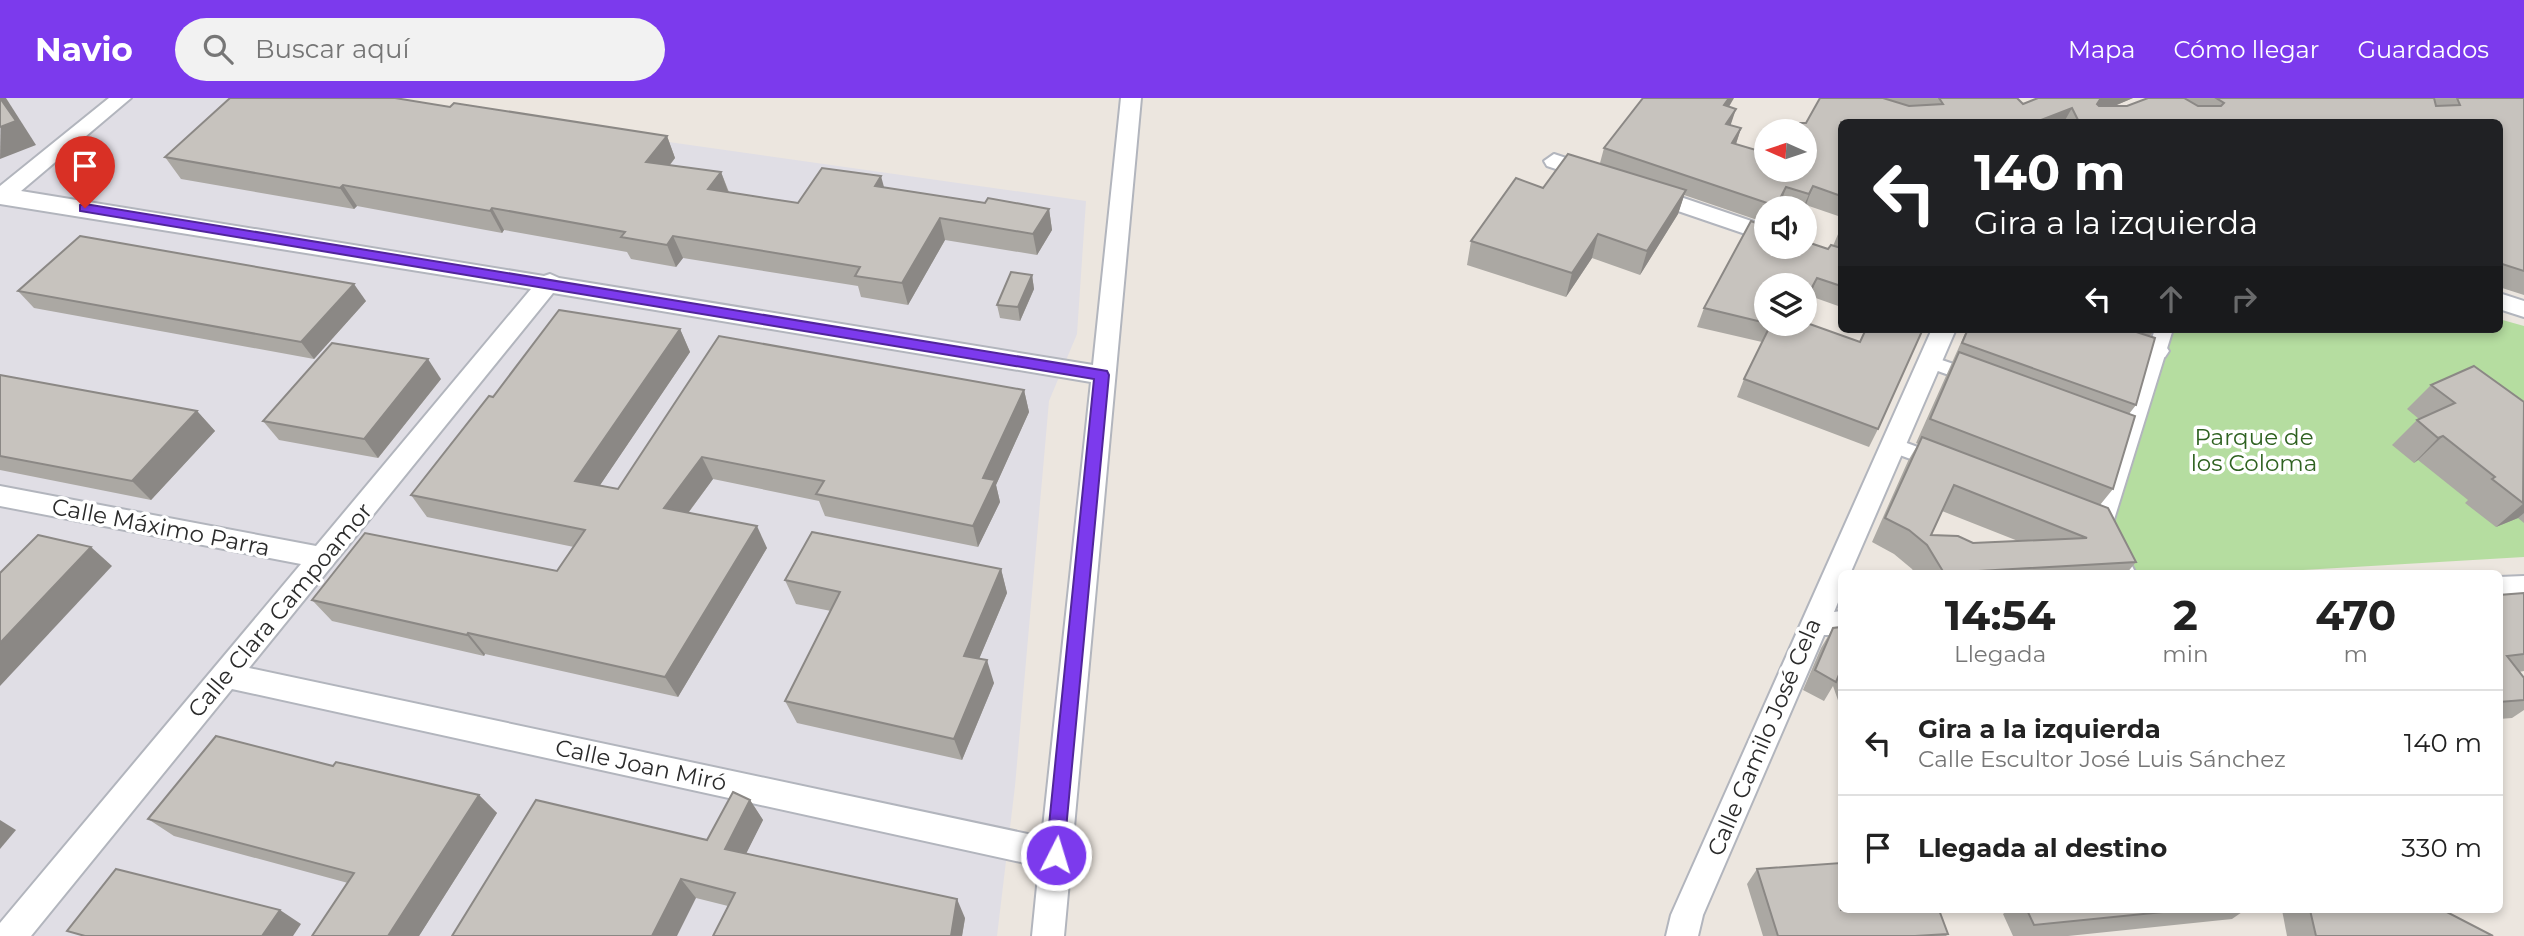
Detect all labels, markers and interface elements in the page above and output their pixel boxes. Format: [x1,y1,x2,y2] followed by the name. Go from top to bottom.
[175,18,665,81] search box
[35,29,133,69] text: Navio
[199,30,237,68] icon: search
[255,33,409,65] text: Buscar aquí
[2068,35,2135,64] text: Mapa
[2173,35,2319,64] text: Cómo llegar
[2357,35,2489,64] text: Guardados
[1754,119,1816,182] north arrow
[1754,119,1817,336] map controls
[55,136,115,208] pin
[1974,143,2126,202] text: 140 m
[66,147,104,185] icon: arrive
[1859,147,1950,238] icon: left
[1754,196,1817,259] button: sound
[1974,203,2258,242] text: Gira a la izquierda
[1754,273,1817,336] button: layers
[2079,280,2117,318] icon: left
[2152,280,2190,318] icon: ahead
[2225,280,2263,318] icon: right
[2191,423,2317,477] park label: Parque de los Coloma
[50,492,272,562] street label: Calle Máximo Parra
[182,497,378,723] street label: Calle Clara Campoamor
[1945,589,2056,641] text: 14:54
[2173,589,2198,641] text: 2
[2315,589,2396,641] text: 470
[1701,614,1827,860] street label: Calle Camilo José Cela
[1954,640,2046,668] text: Llegada
[2162,640,2208,668] text: min
[2344,640,2368,668] text: m
[1918,713,2161,745] text: Gira a la izquierda
[1859,724,1897,762] icon: left
[2404,727,2482,759] text: 140 m
[553,733,729,797] street label: Calle Joan Miró
[1918,745,2286,773] text: Calle Escultor José Luis Sánchez
[1019,818,1093,892] position arrow
[1859,829,1897,867] icon: arrive
[1918,832,2167,864] text: Llegada al destino
[2401,832,2482,864] text: 330 m

